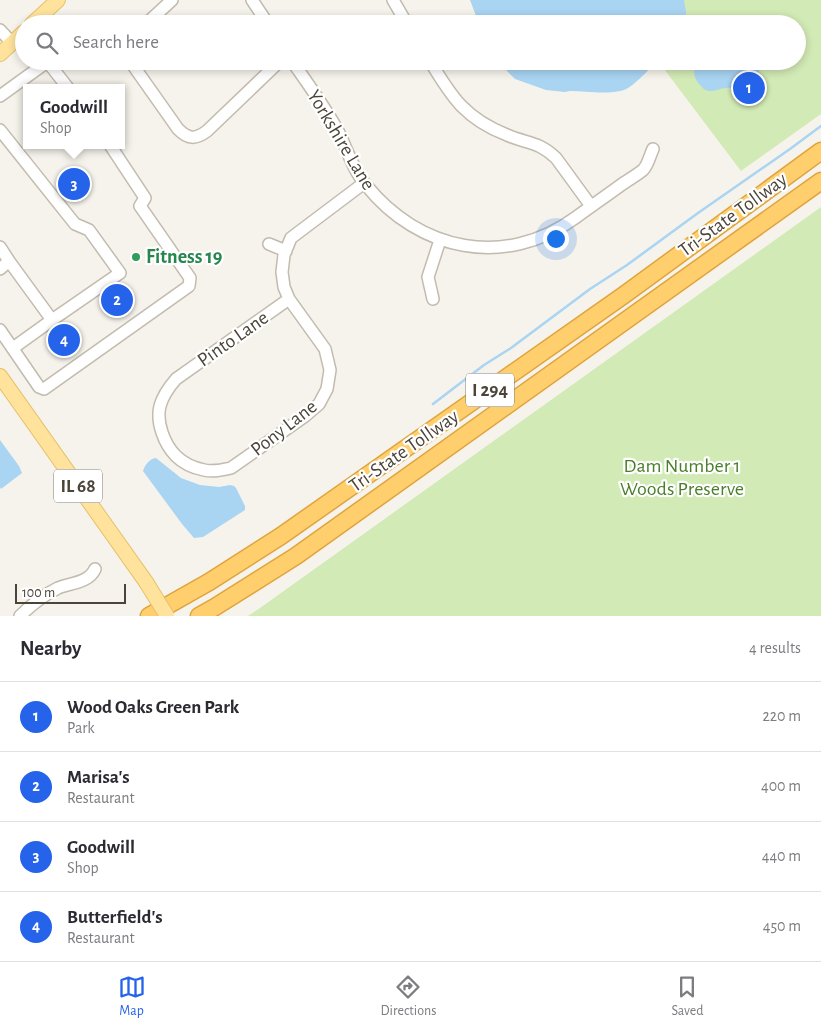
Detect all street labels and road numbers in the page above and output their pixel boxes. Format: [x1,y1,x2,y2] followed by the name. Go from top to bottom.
[303,86,379,194] street label: Yorkshire Lane
[675,169,791,261] street label: Tri-State Tollway
[194,307,272,371] street label: Pinto Lane
[466,374,514,406] road number: I 294
[247,396,321,460] street label: Pony Lane
[346,406,463,496] street label: Tri-State Tollway
[54,470,102,502] road number: IL 68

